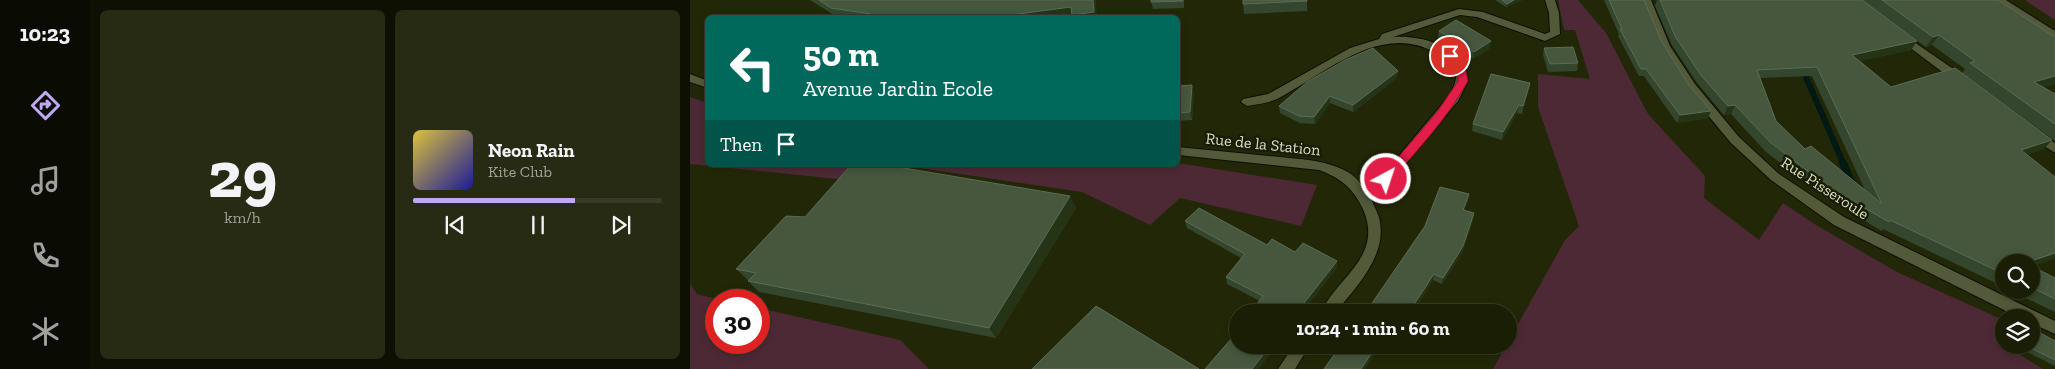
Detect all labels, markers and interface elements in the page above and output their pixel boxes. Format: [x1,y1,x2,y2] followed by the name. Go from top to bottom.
[20,20,70,47] text: 10:23
[803,33,879,75] text: 50 m
[720,35,785,100] icon: left
[1429,35,1471,77] pin
[1436,42,1464,70] icon: arrive
[803,75,993,102] text: Avenue Jardin Ecole
[28,88,63,123] icon: directions
[1205,129,1322,160] street label: Rue de la Station
[772,130,800,158] icon: arrive
[720,133,762,156] text: Then
[208,136,277,214] text: 29
[488,139,575,162] text: Neon Rain
[1359,152,1411,204] position arrow
[1778,153,1872,223] street label: Rue Pisseroule
[488,162,552,181] text: Kite Club
[28,163,63,198] icon: music
[224,208,261,227] text: km/h
[441,211,469,239] icon: previous
[524,211,552,239] icon: pause
[607,211,635,239] icon: next
[28,238,63,273] icon: phone
[1995,254,2040,354] map controls
[1995,254,2040,299] button: search
[705,289,770,354] speed limit sign: 30
[1995,309,2040,354] button: layers
[28,314,63,349] icon: climate
[1296,317,1450,340] text: 10:24 · 1 min · 60 m

